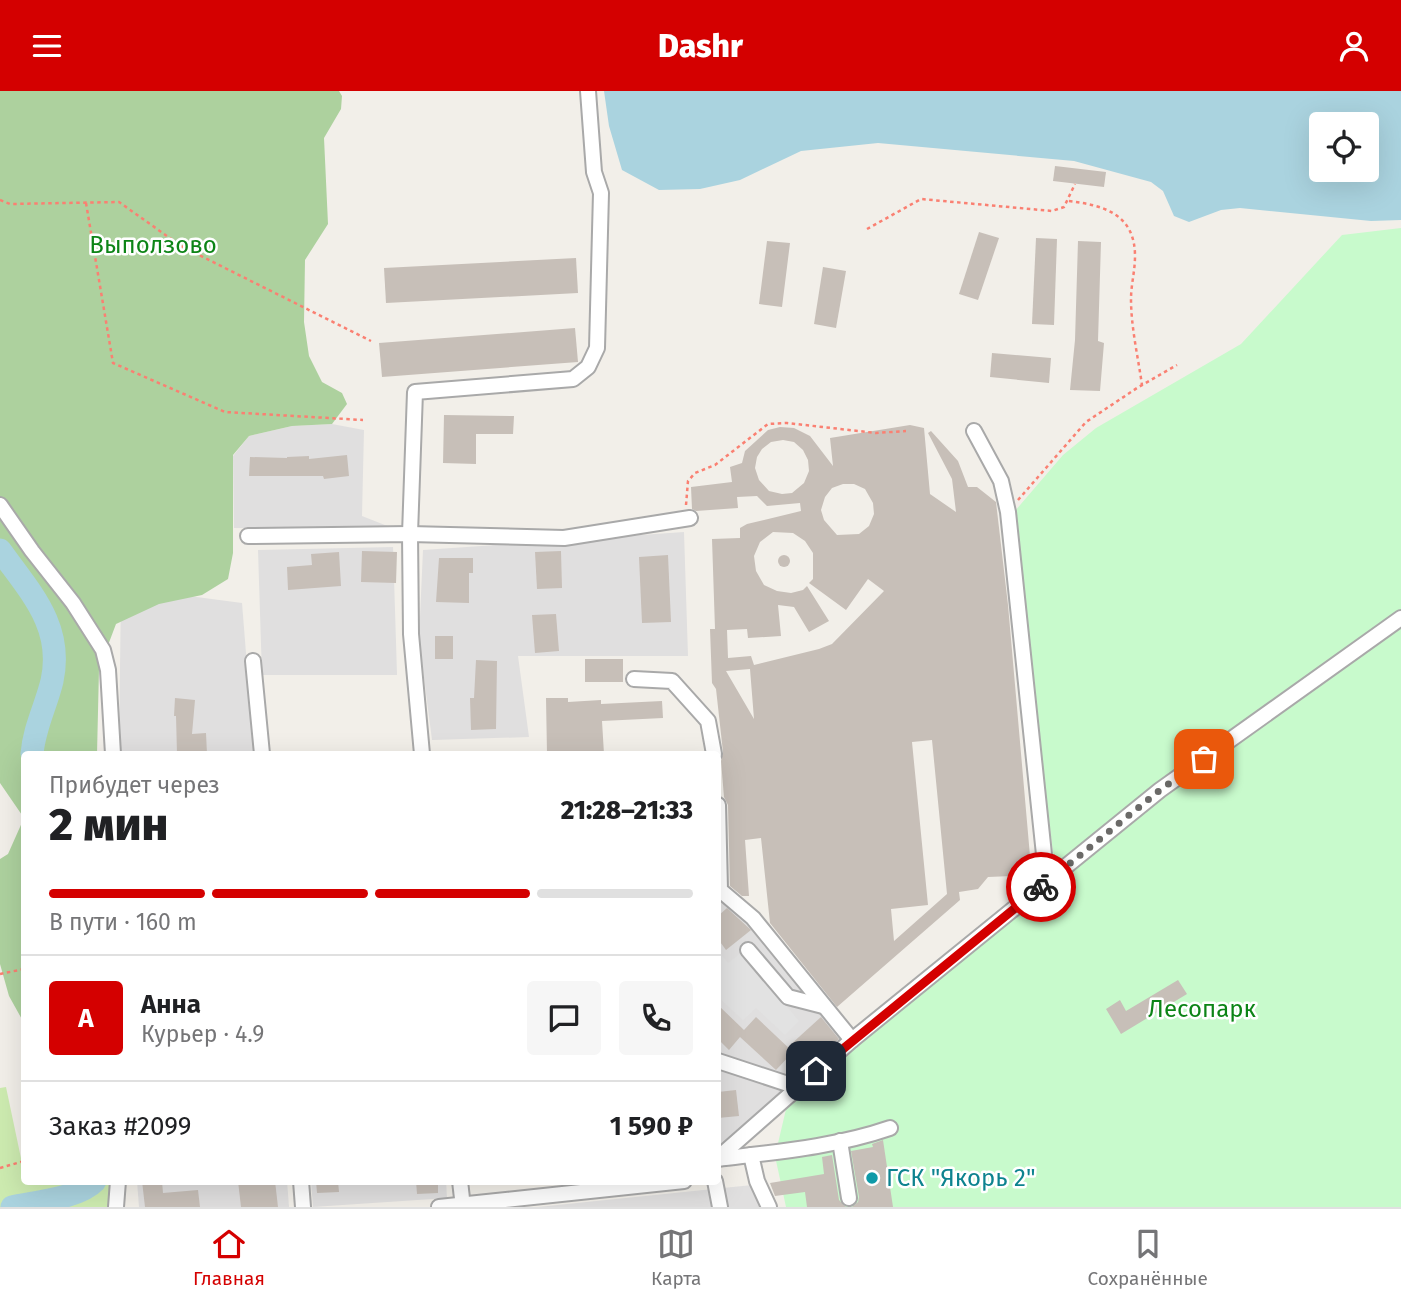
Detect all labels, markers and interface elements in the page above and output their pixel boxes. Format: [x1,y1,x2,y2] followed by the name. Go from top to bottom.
[28,27,66,65] icon: menu
[658,27,743,65] text: Dashr
[1335,27,1373,65] icon: person
[1309,112,1379,182] map controls
[1309,112,1379,182] button: locate
[89,231,217,259] park label: Выползово
[1174,729,1234,789] pin
[1185,740,1223,778] icon: bag
[49,771,220,799] text: Прибудет через
[561,795,693,826] text: 21:28–21:33
[49,797,168,852] text: 2 мин
[1006,852,1076,922] courier
[1022,868,1060,906] icon: bike
[49,908,197,936] text: В пути · 160 m
[527,981,601,1055] button: chat
[619,981,693,1055] button: phone
[141,989,201,1020] text: Анна
[1148,995,1256,1023] park label: Лесопарк
[78,1003,94,1034] text: А
[141,1020,264,1048] text: Курьер · 4.9
[786,1041,846,1101] pin
[797,1052,835,1090] icon: home
[49,1111,192,1142] text: Заказ #2099
[610,1111,693,1142] text: 1 590 ₽
[886,1164,1036,1192] place label: ГСК "Якорь 2"
[864,1170,880,1186] marker: ГСК "Якорь 2"
[193,1225,265,1290] tab: Главная
[651,1225,701,1290] tab: Карта
[1088,1225,1208,1290] tab: Сохранённые

